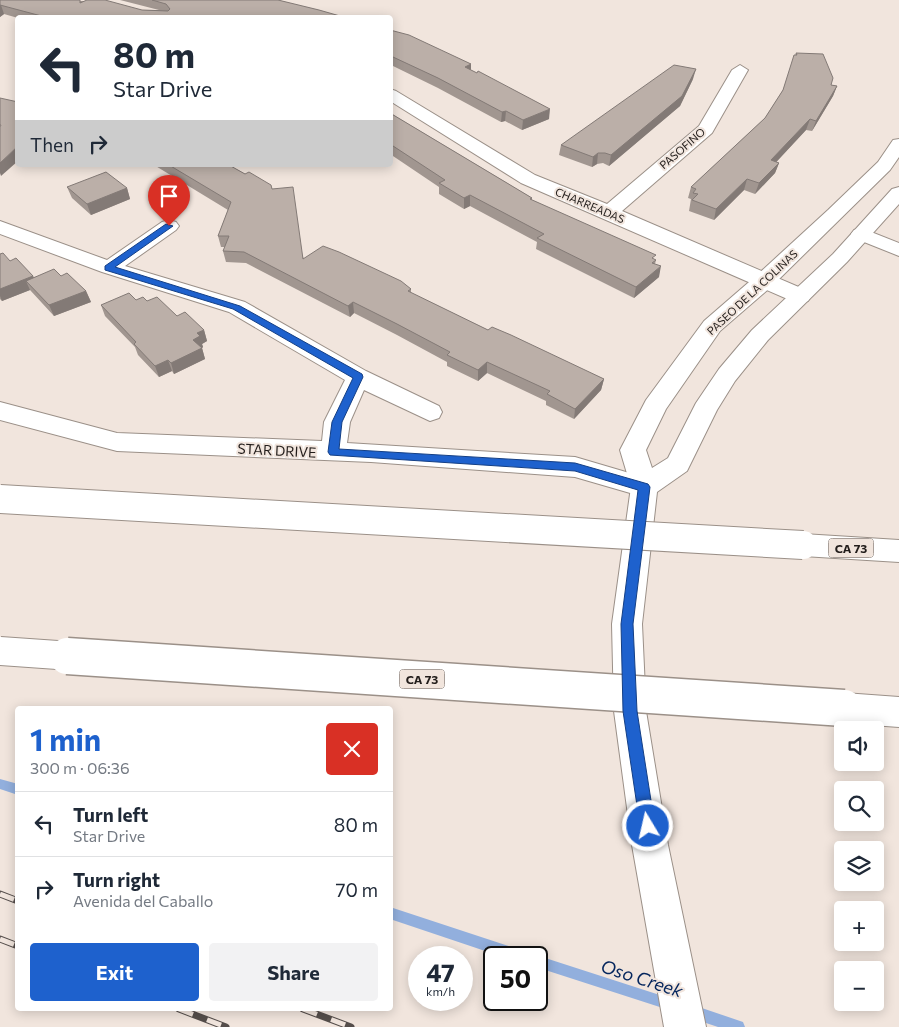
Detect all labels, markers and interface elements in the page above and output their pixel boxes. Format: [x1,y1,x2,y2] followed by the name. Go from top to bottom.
[113,32,195,75] text: 80 m
[30,35,95,100] icon: left
[113,75,212,102] text: Star Drive
[657,125,707,171] street label: PASOFINO
[84,130,112,158] icon: right
[30,133,74,156] text: Then
[148,175,190,226] pin
[155,182,183,210] icon: arrive
[553,185,627,225] street label: CHARREADAS
[704,247,800,337] street label: PASEO DE LA COLINAS
[237,439,317,461] street label: STAR DRIVE
[828,538,874,558] road number: CA 73
[400,670,444,689] road number: CA 73
[30,720,101,757] text: 1 min
[834,721,884,1011] map controls
[834,721,884,771] button: sound
[326,723,378,775] button: close
[30,758,130,777] text: 300 m · 06:36
[834,781,884,831] button: search
[621,799,673,851] position arrow
[73,803,148,826] text: Turn left
[30,810,58,838] icon: left
[334,813,378,836] text: 80 m
[73,826,145,845] text: Star Drive
[834,841,884,891] button: layers
[73,868,160,891] text: Turn right
[30,875,58,903] icon: right
[335,878,378,901] text: 70 m
[73,891,213,910] text: Avenida del Caballo
[834,901,884,951] button: +
[30,943,199,1001] button: Exit
[209,943,378,1001] button: Share
[483,946,548,1011] speed limit sign: 50
[598,954,687,1002] water label: Oso Creek
[426,957,455,987] text: 47
[834,961,884,1011] button: −
[426,984,455,998] text: km/h

